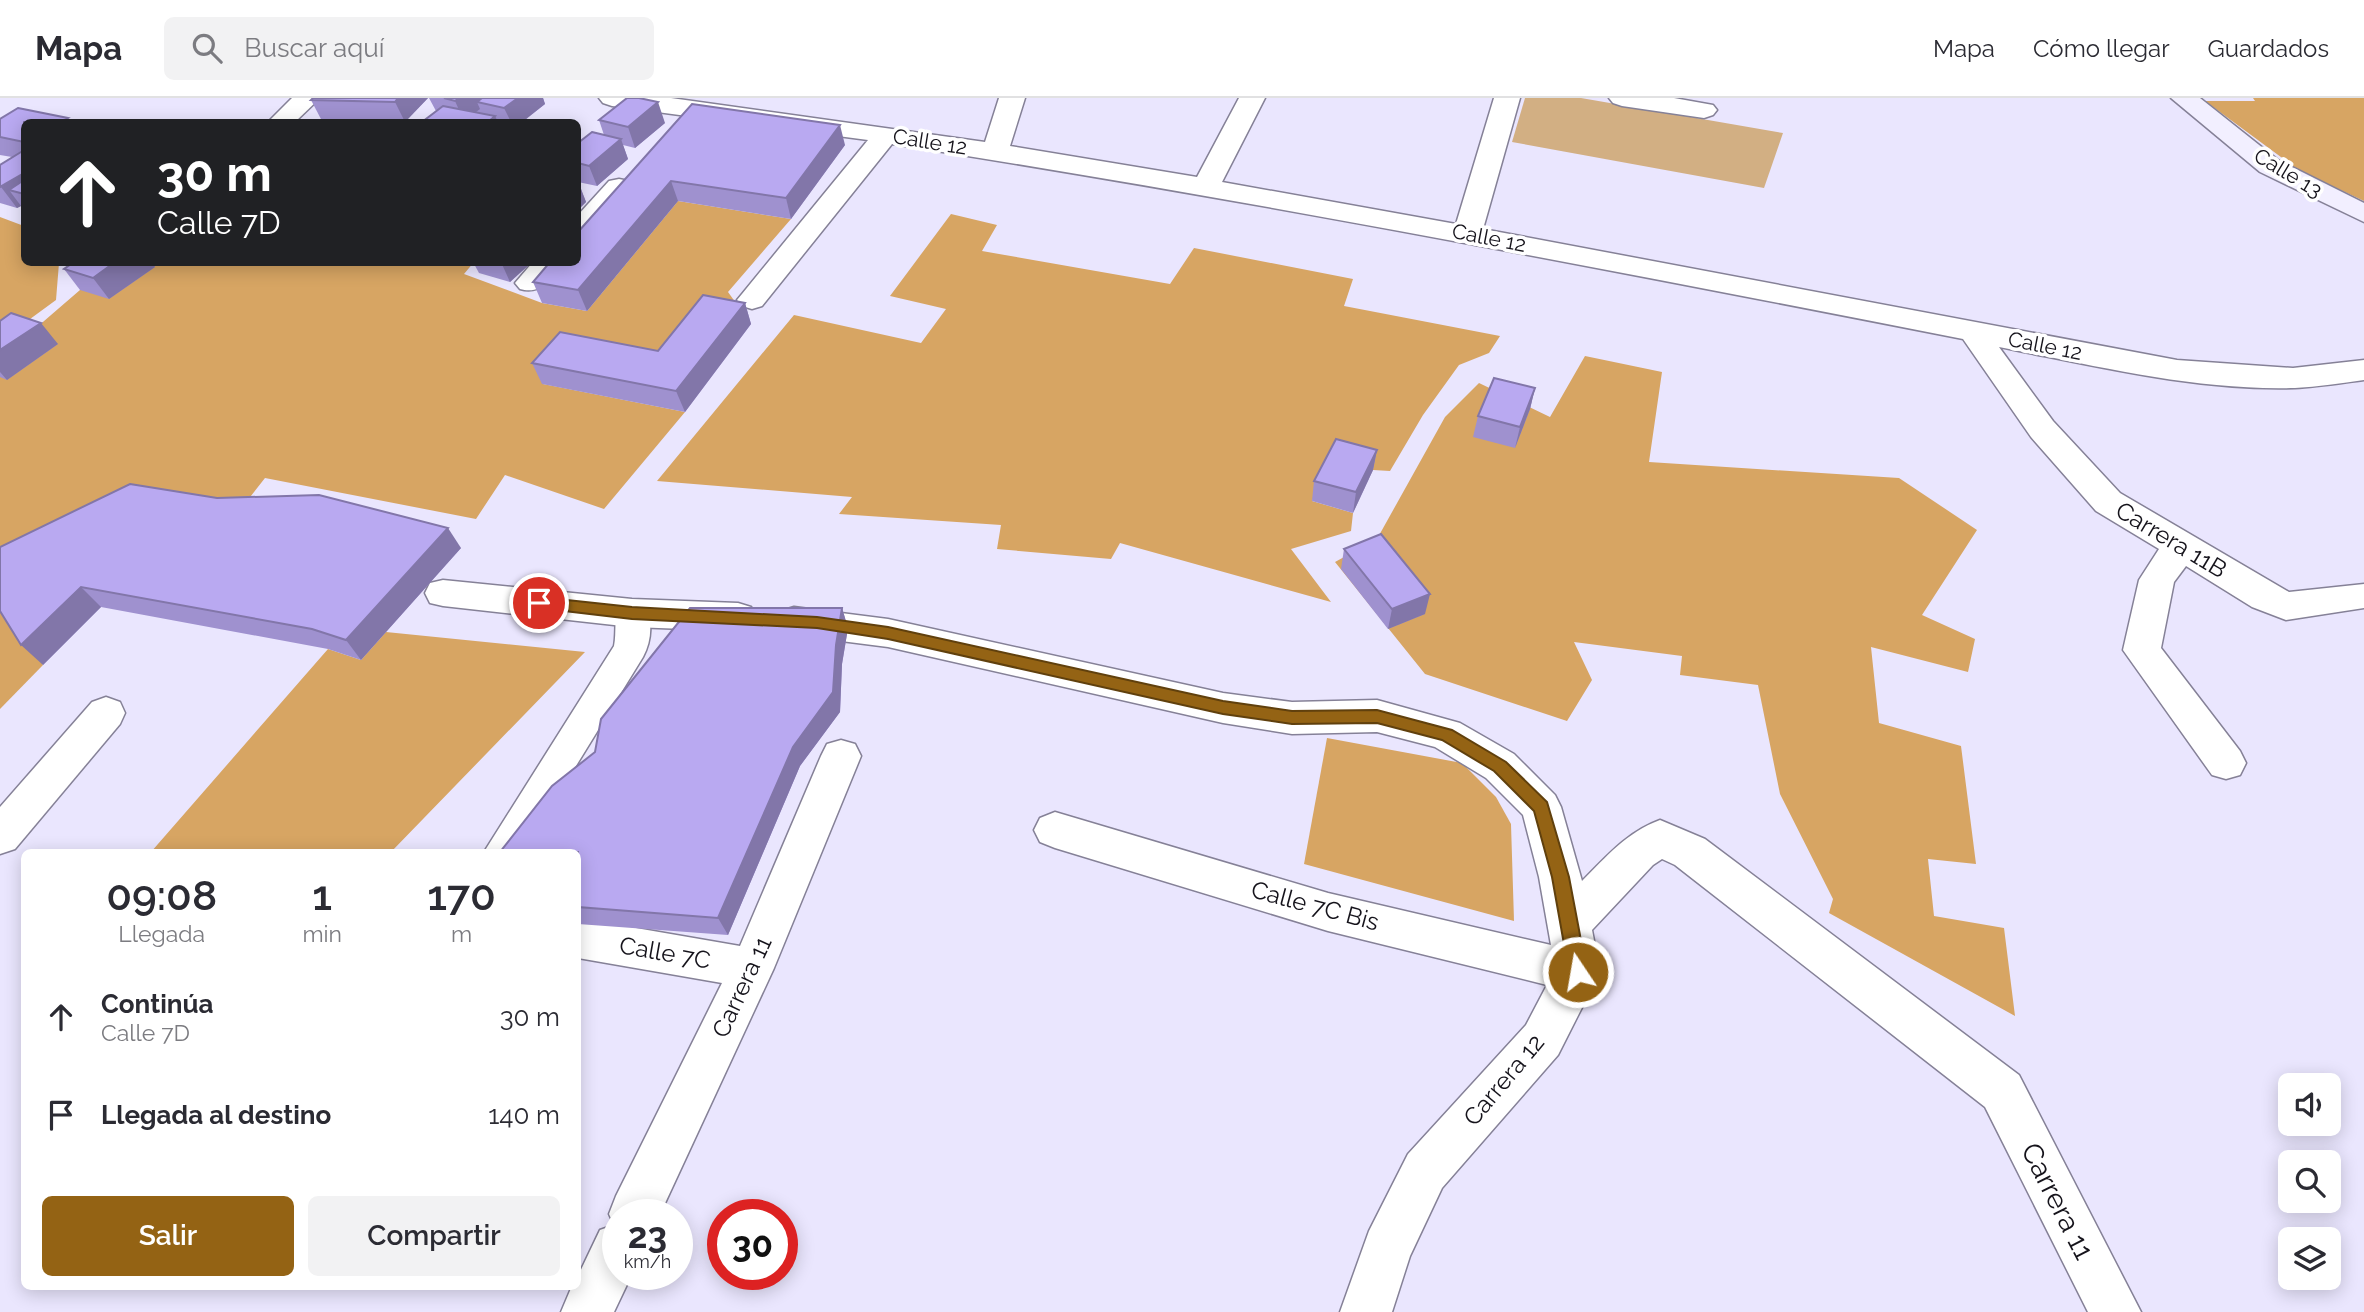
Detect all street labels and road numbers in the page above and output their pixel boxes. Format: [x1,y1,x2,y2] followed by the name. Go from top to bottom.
[891,123,969,160] street label: Calle 12
[2250,142,2327,203] street label: Calle 13
[1450,218,1528,257] street label: Calle 12
[2006,326,2084,365] street label: Calle 12
[2111,495,2232,584] street label: Carrera 11B
[1248,875,1382,936] street label: Calle 7C Bis
[617,930,713,975] street label: Calle 7C
[706,932,778,1042] street label: Carrera 11
[1457,1028,1550,1131] street label: Carrera 12
[2014,1137,2101,1265] street label: Carrera 11

